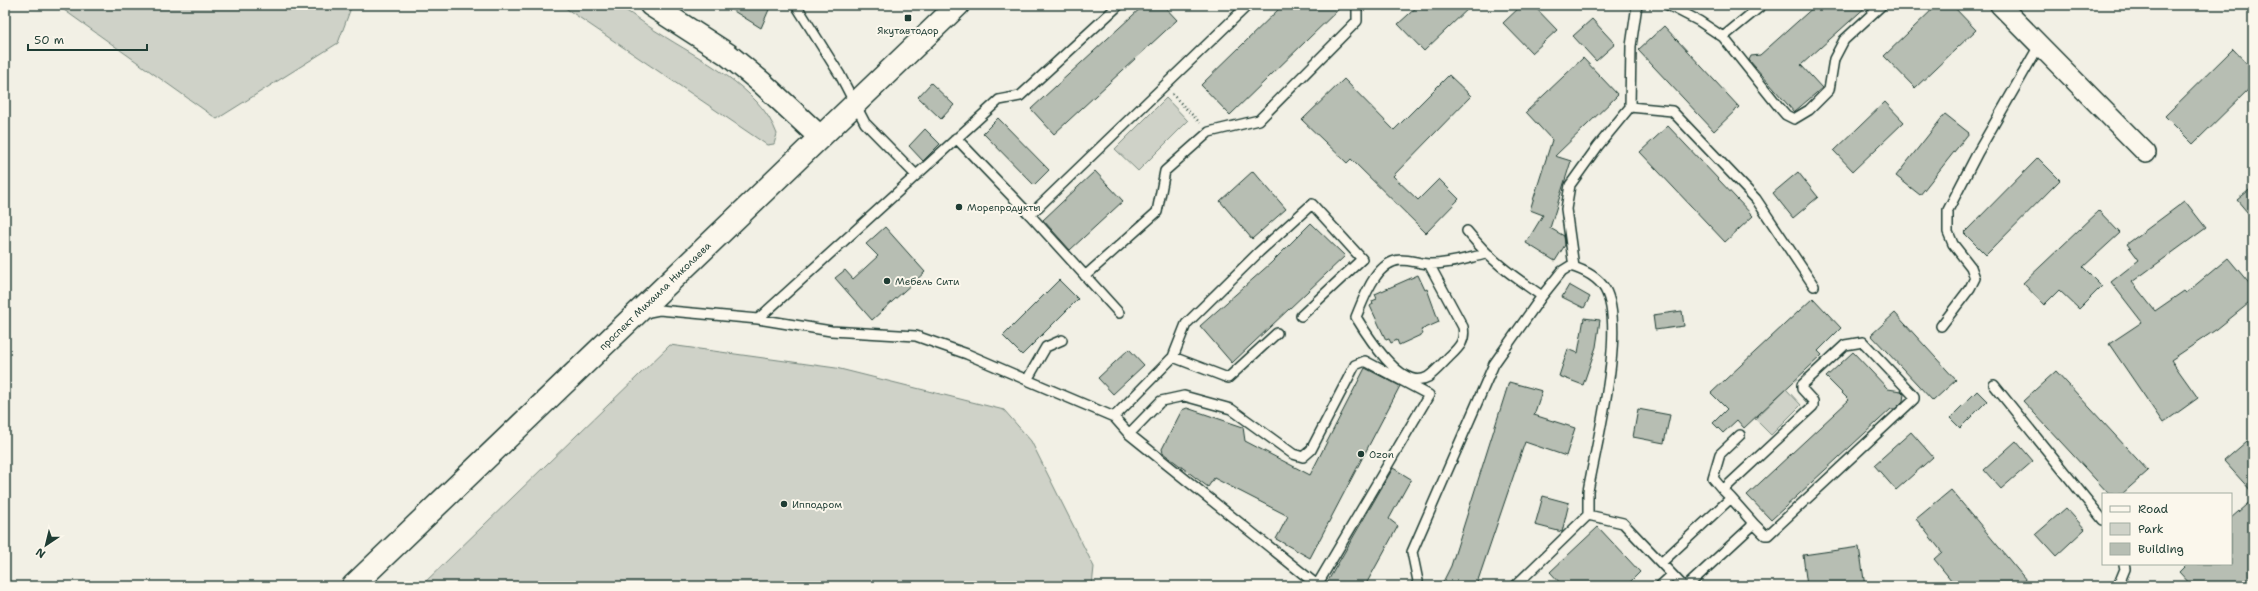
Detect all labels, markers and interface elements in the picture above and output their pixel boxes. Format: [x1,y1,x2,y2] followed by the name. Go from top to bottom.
[903,13,913,23] marker: Якутавтодор
[877,24,939,37] place label: Якутавтодор
[28,26,147,52] scale bar
[34,32,64,48] text: 50 m
[967,201,1041,214] place label: Морепродукты
[954,202,964,212] marker: Морепродукты
[596,239,714,353] street label: проспект Михаила Николаева
[895,275,960,288] place label: Мебель Сити
[882,276,892,286] marker: Мебель Сити
[1369,448,1394,461] place label: Ozon
[1356,449,1366,459] marker: Ozon
[2102,493,2232,565] legend
[792,498,842,511] place label: Ипподром
[779,499,789,509] marker: Ипподром
[2138,501,2169,517] text: Road
[2138,521,2164,537] text: Park
[26,525,66,565] north arrow
[2138,541,2184,557] text: Building
[32,544,48,561] text: N

